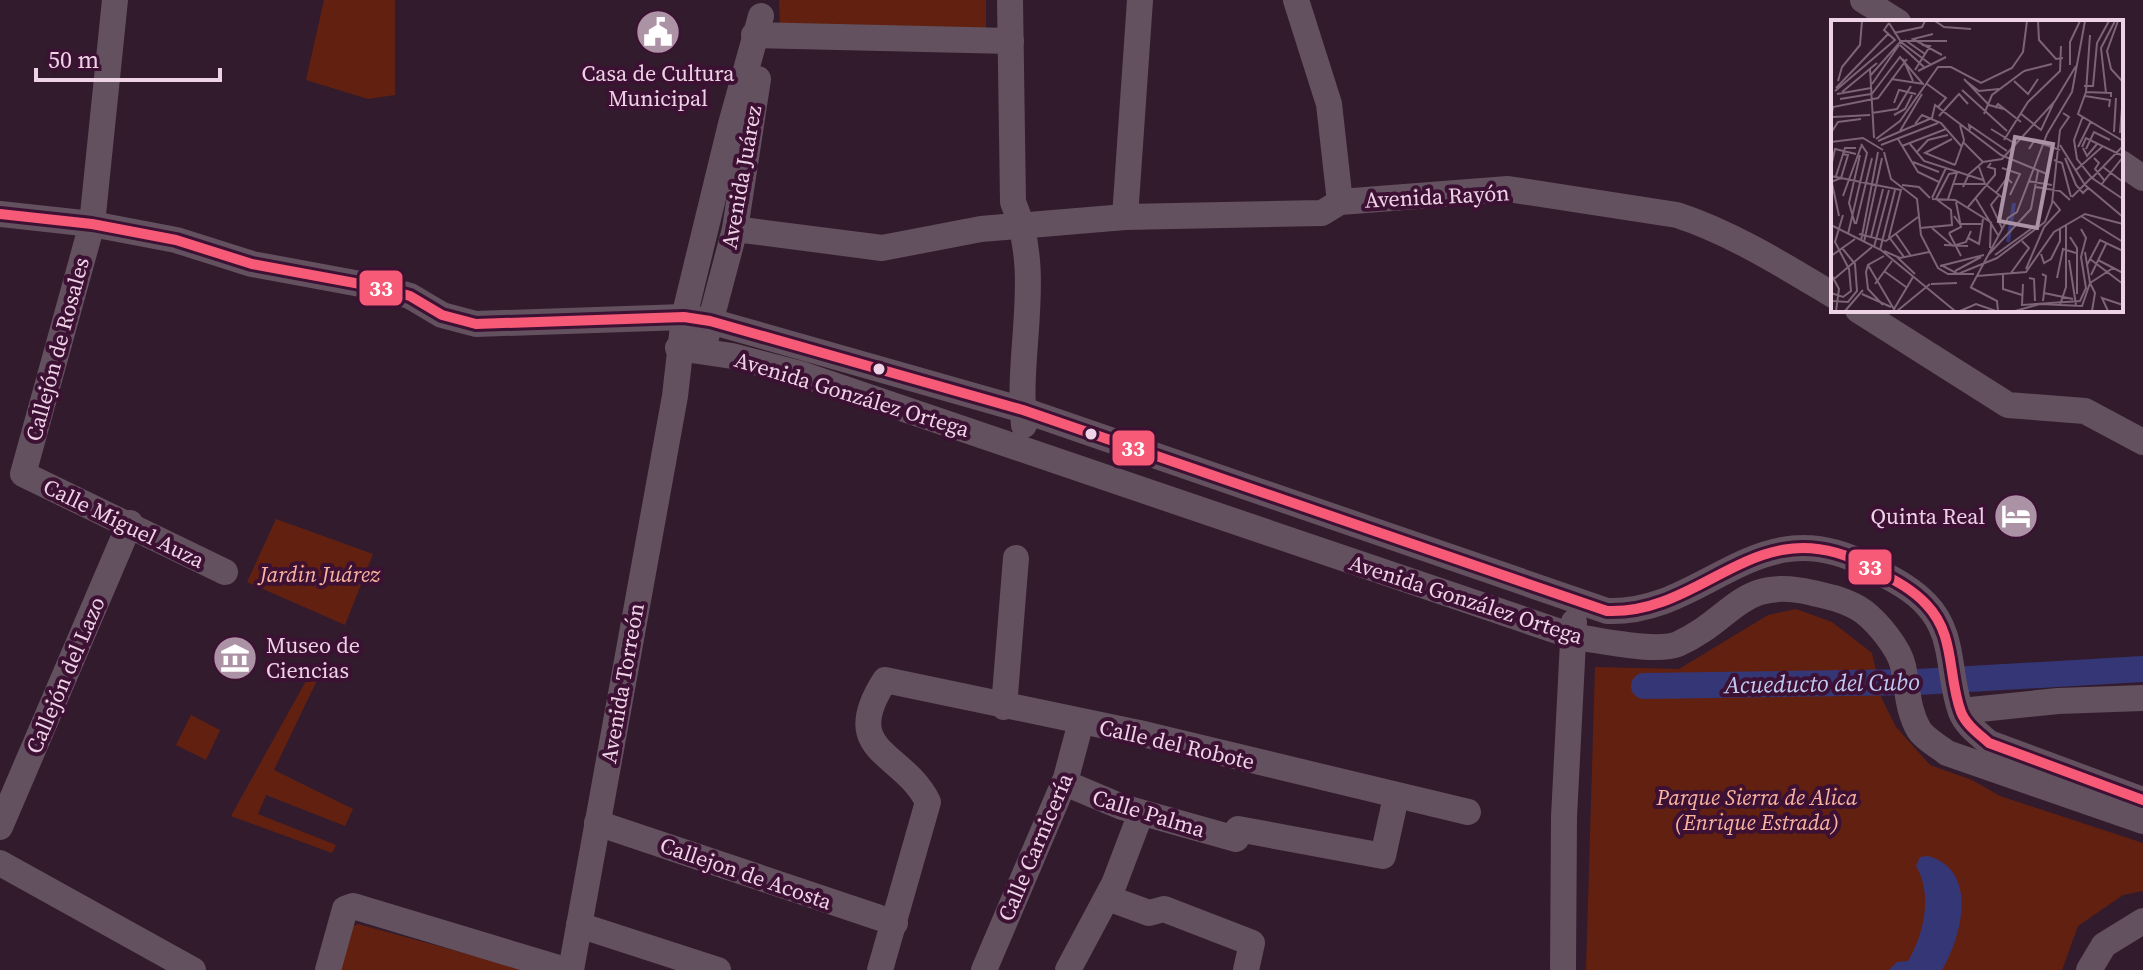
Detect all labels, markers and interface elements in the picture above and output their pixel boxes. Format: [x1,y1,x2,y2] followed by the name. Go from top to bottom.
[634,8,682,56] public building icon: Casa de Cultura Municipal
[1831,20,2123,312] inset map
[36,32,220,82] scale bar
[48,43,99,76] text: 50 m
[581,58,735,113] place label: Casa de Cultura Municipal
[714,103,768,251] street label: Avenida Juárez
[1364,177,1510,215] street label: Avenida Rayón
[18,254,96,444] street label: Callejón de Rosales
[358,269,404,307] line badge: 33
[369,273,393,303] text: 33
[731,344,974,444] street label: Avenida González Ortega
[871,361,887,377] unlabelled marker
[1083,426,1099,442] unlabelled marker
[1111,429,1156,467] line badge: 33
[1121,433,1145,463] text: 33
[38,471,210,575] street label: Calle Miguel Auza
[1992,492,2040,540] hotel icon: Quinta Real
[1871,501,1985,531] place label: Quinta Real
[1345,547,1587,651] street label: Avenida González Ortega
[1847,548,1893,586] line badge: 33
[1858,552,1882,582] text: 33
[257,559,381,589] park label: Jardin Juárez
[18,592,112,758] street label: Callejón del Lazo
[593,601,651,765] street label: Avenida Torreón
[266,630,360,685] place label: Museo de Ciencias
[211,634,259,682] museum icon: Museo de Ciencias
[1722,665,1920,701] water label: Acueducto del Cubo
[1096,712,1258,776] street label: Calle del Robote
[990,768,1080,925] street label: Calle Carnicería
[1089,782,1210,845] street label: Calle Palma
[1655,782,1858,837] park label: Parque Sierra de Alica (Enrique Estrada)
[656,830,837,917] street label: Callejon de Acosta

